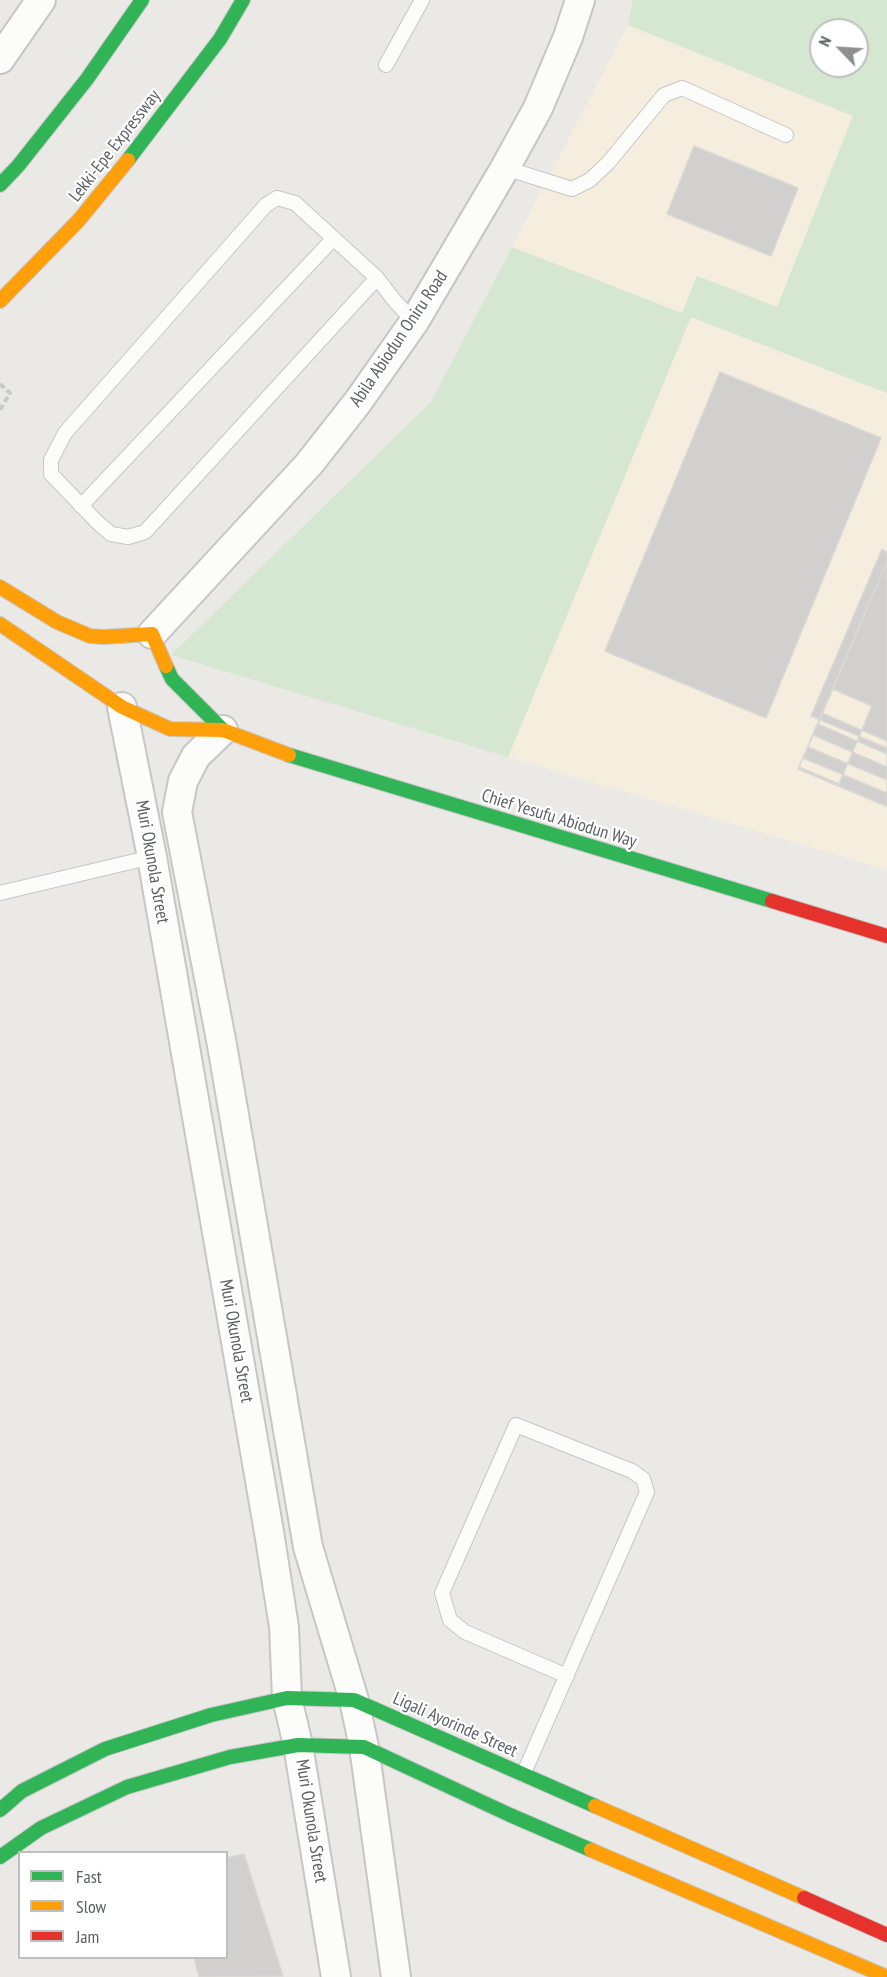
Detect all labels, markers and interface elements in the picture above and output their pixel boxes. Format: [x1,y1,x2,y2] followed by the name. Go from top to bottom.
[809,18,869,78] north arrow
[814,33,835,49] text: N
[65,86,165,206] street label: Lekki-Epe Expressway
[345,267,453,411] street label: Abila Abiodun Oniru Road
[479,785,639,853] street label: Chief Yesufu Abiodun Way
[131,799,173,925] street label: Muri Okunola Street
[215,1278,257,1404] street label: Muri Okunola Street
[389,1688,521,1762] street label: Ligali Ayorinde Street
[291,1758,331,1884] street label: Muri Okunola Street
[18,1851,228,1959] legend
[76,1865,102,1888] text: Fast
[76,1895,106,1918] text: Slow
[76,1925,99,1948] text: Jam

